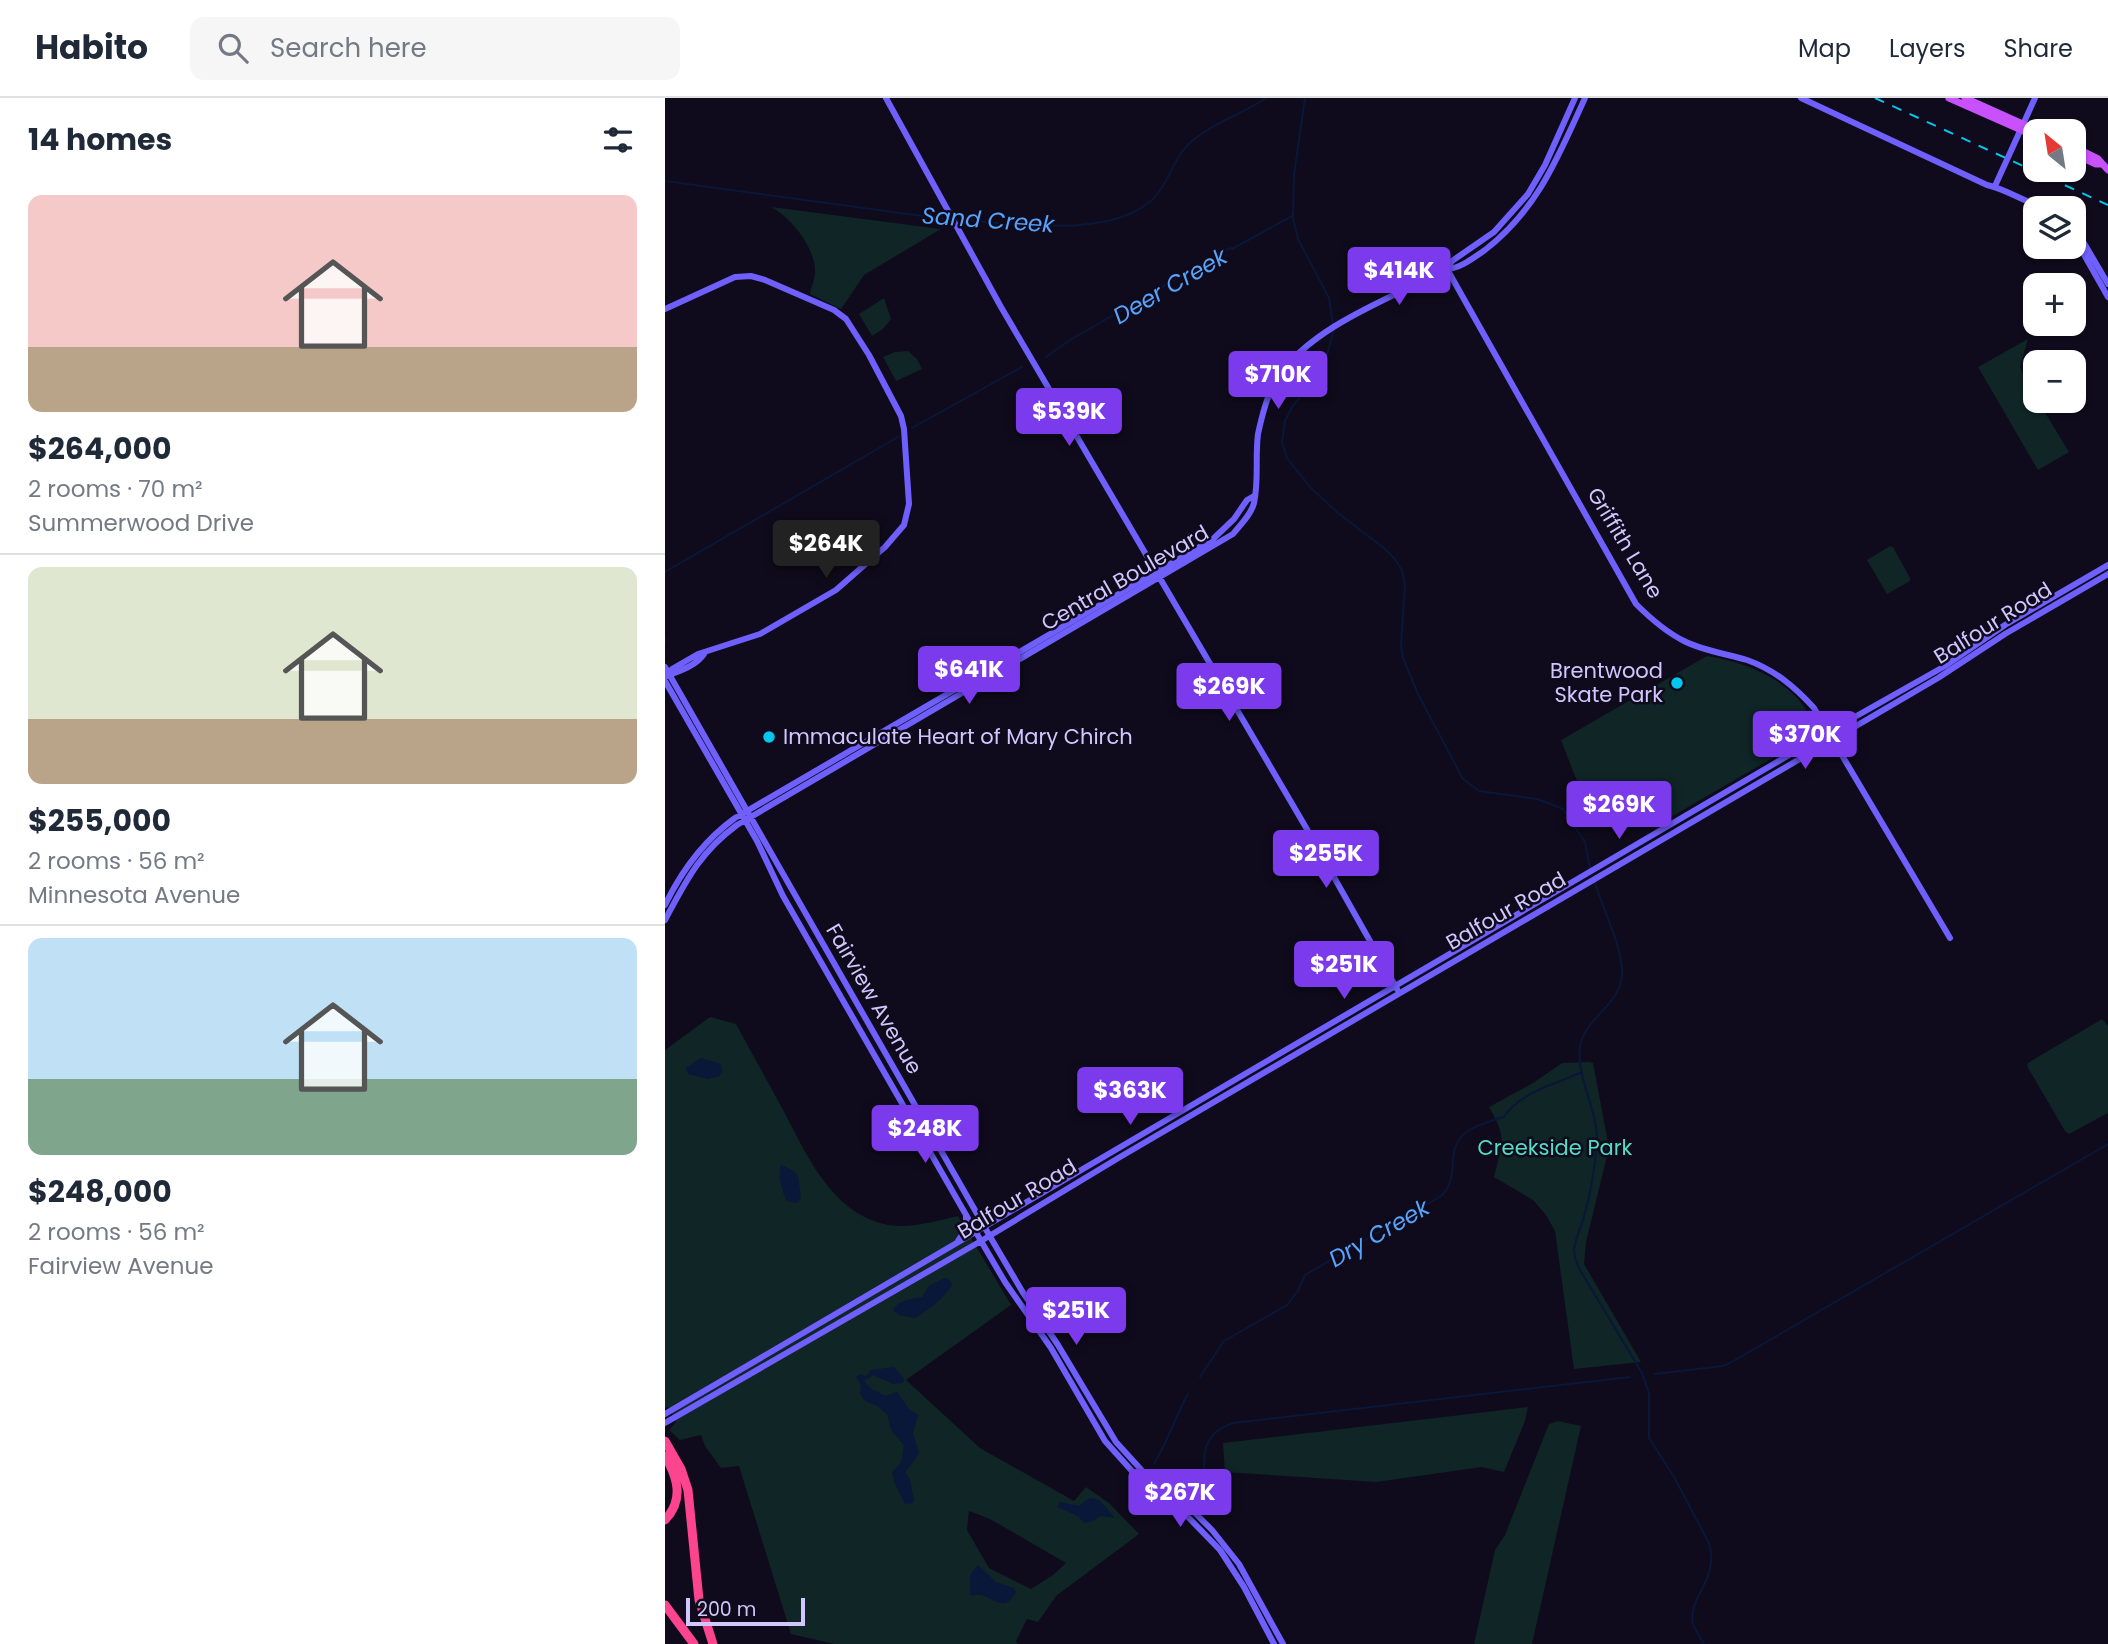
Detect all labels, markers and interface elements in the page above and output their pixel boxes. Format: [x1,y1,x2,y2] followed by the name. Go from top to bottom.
[190,17,680,80] search box
[35,24,148,71] text: Habito
[214,29,252,67] icon: search
[270,30,427,66] text: Search here
[1798,32,1851,65] text: Map
[1889,32,1965,65] text: Layers
[2003,32,2073,65] text: Share
[28,118,172,161] text: 14 homes
[2023,119,2086,182] north arrow
[2023,119,2086,413] map controls
[599,121,637,159] icon: filters
[2023,196,2086,259] button: layers
[921,199,1056,241] water label: Sand Creek
[1107,240,1234,332] water label: Deer Creek
[270,241,396,367] icon: home
[1350,248,1448,307] pin: $414K
[1364,254,1434,286] text: $414K
[2023,273,2086,336] button: +
[2023,350,2086,413] button: −
[1229,352,1327,411] pin: $710K
[1244,358,1312,390] text: $710K
[1020,388,1118,448] pin: $539K
[1032,395,1106,427] text: $539K
[28,427,172,470] text: $264,000
[28,473,203,505] text: 2 rooms · 70 m²
[1581,482,1670,604] street label: Griffith Lane
[28,507,254,539] text: Summerwood Drive
[1036,518,1214,637] street label: Central Boulevard
[777,520,875,580] pin: $264K
[789,527,863,559] text: $264K
[1928,575,2057,670] street label: Balfour Road
[270,613,396,739] icon: home
[920,646,1018,706] pin: $641K
[934,653,1004,685] text: $641K
[1550,656,1663,709] place label: Brentwood Skate Park
[1180,664,1278,723] pin: $269K
[1192,670,1266,702] text: $269K
[1669,675,1685,691] marker: Brentwood Skate Park
[1756,712,1854,771] pin: $370K
[1769,718,1841,750] text: $370K
[783,722,1133,751] place label: Immaculate Heart of Mary Chirch
[761,729,777,745] marker: Immaculate Heart of Mary Chirch
[1570,782,1668,841] pin: $269K
[1582,788,1656,820] text: $269K
[28,799,171,842] text: $255,000
[1277,830,1375,890] pin: $255K
[1289,837,1363,869] text: $255K
[28,845,205,877] text: 2 rooms · 56 m²
[1440,864,1571,957] street label: Balfour Road
[28,879,240,911] text: Minnesota Avenue
[820,918,929,1079] street label: Fairview Avenue
[1295,942,1393,1001] pin: $251K
[1310,948,1378,980] text: $251K
[270,984,396,1110] icon: home
[1081,1068,1179,1127] pin: $363K
[1093,1074,1167,1106] text: $363K
[876,1105,974,1165] pin: $248K
[888,1112,962,1144] text: $248K
[1478,1133,1633,1162] park label: Creekside Park
[952,1152,1082,1246] street label: Balfour Road
[28,1170,172,1213] text: $248,000
[1323,1191,1436,1275] water label: Dry Creek
[28,1216,205,1248] text: 2 rooms · 56 m²
[28,1250,214,1282] text: Fairview Avenue
[1027,1288,1125,1347] pin: $251K
[1042,1294,1110,1326] text: $251K
[1131,1470,1229,1529] pin: $267K
[1144,1476,1216,1508] text: $267K
[686,1595,805,1627] scale bar
[697,1596,756,1623] text: 200 m

